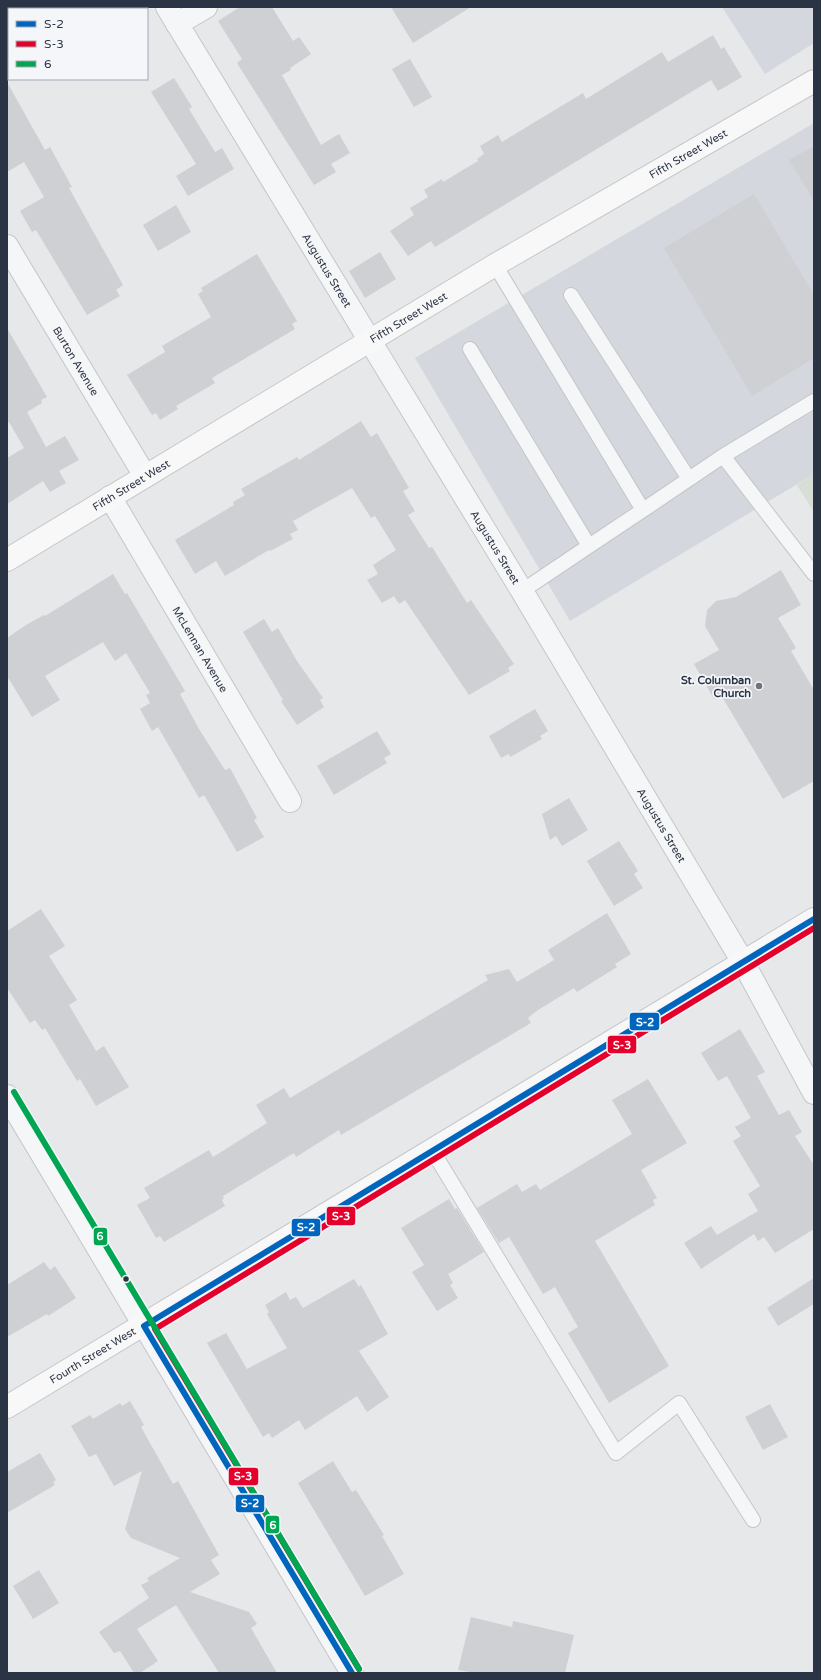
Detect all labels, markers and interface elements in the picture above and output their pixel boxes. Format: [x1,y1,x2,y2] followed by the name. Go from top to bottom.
[8,8,148,80] legend
[44,17,64,31] text: S-2
[44,37,64,51] text: S-3
[44,57,52,71] text: 6
[647,126,729,181] street label: Fifth Street West
[300,231,354,310] street label: Augustus Street
[367,289,449,346] street label: Fifth Street West
[50,324,102,398] street label: Burton Avenue
[90,457,172,513] street label: Fifth Street West
[468,508,523,586] street label: Augustus Street
[170,604,231,695] street label: McLennan Avenue
[681,674,751,700] place label: St. Columban Church
[754,681,764,691] marker: St. Columban Church
[634,786,689,865] street label: Augustus Street
[629,1012,660,1031] line badge: S-2
[636,1016,654,1029] text: S-2
[607,1035,637,1054] line badge: S-3
[613,1039,631,1052] text: S-3
[326,1206,356,1226] line badge: S-3
[332,1210,350,1223] text: S-3
[291,1218,321,1237] line badge: S-2
[297,1221,315,1234] text: S-2
[93,1227,108,1246] line badge: 6
[97,1230,104,1243] text: 6
[121,1274,131,1284] unlabelled marker
[47,1324,138,1386] street label: Fourth Street West
[228,1467,259,1486] line badge: S-3
[234,1470,252,1483] text: S-3
[235,1494,265,1513] line badge: S-2
[241,1497,259,1510] text: S-2
[265,1515,280,1534] line badge: 6
[270,1519,277,1532] text: 6

